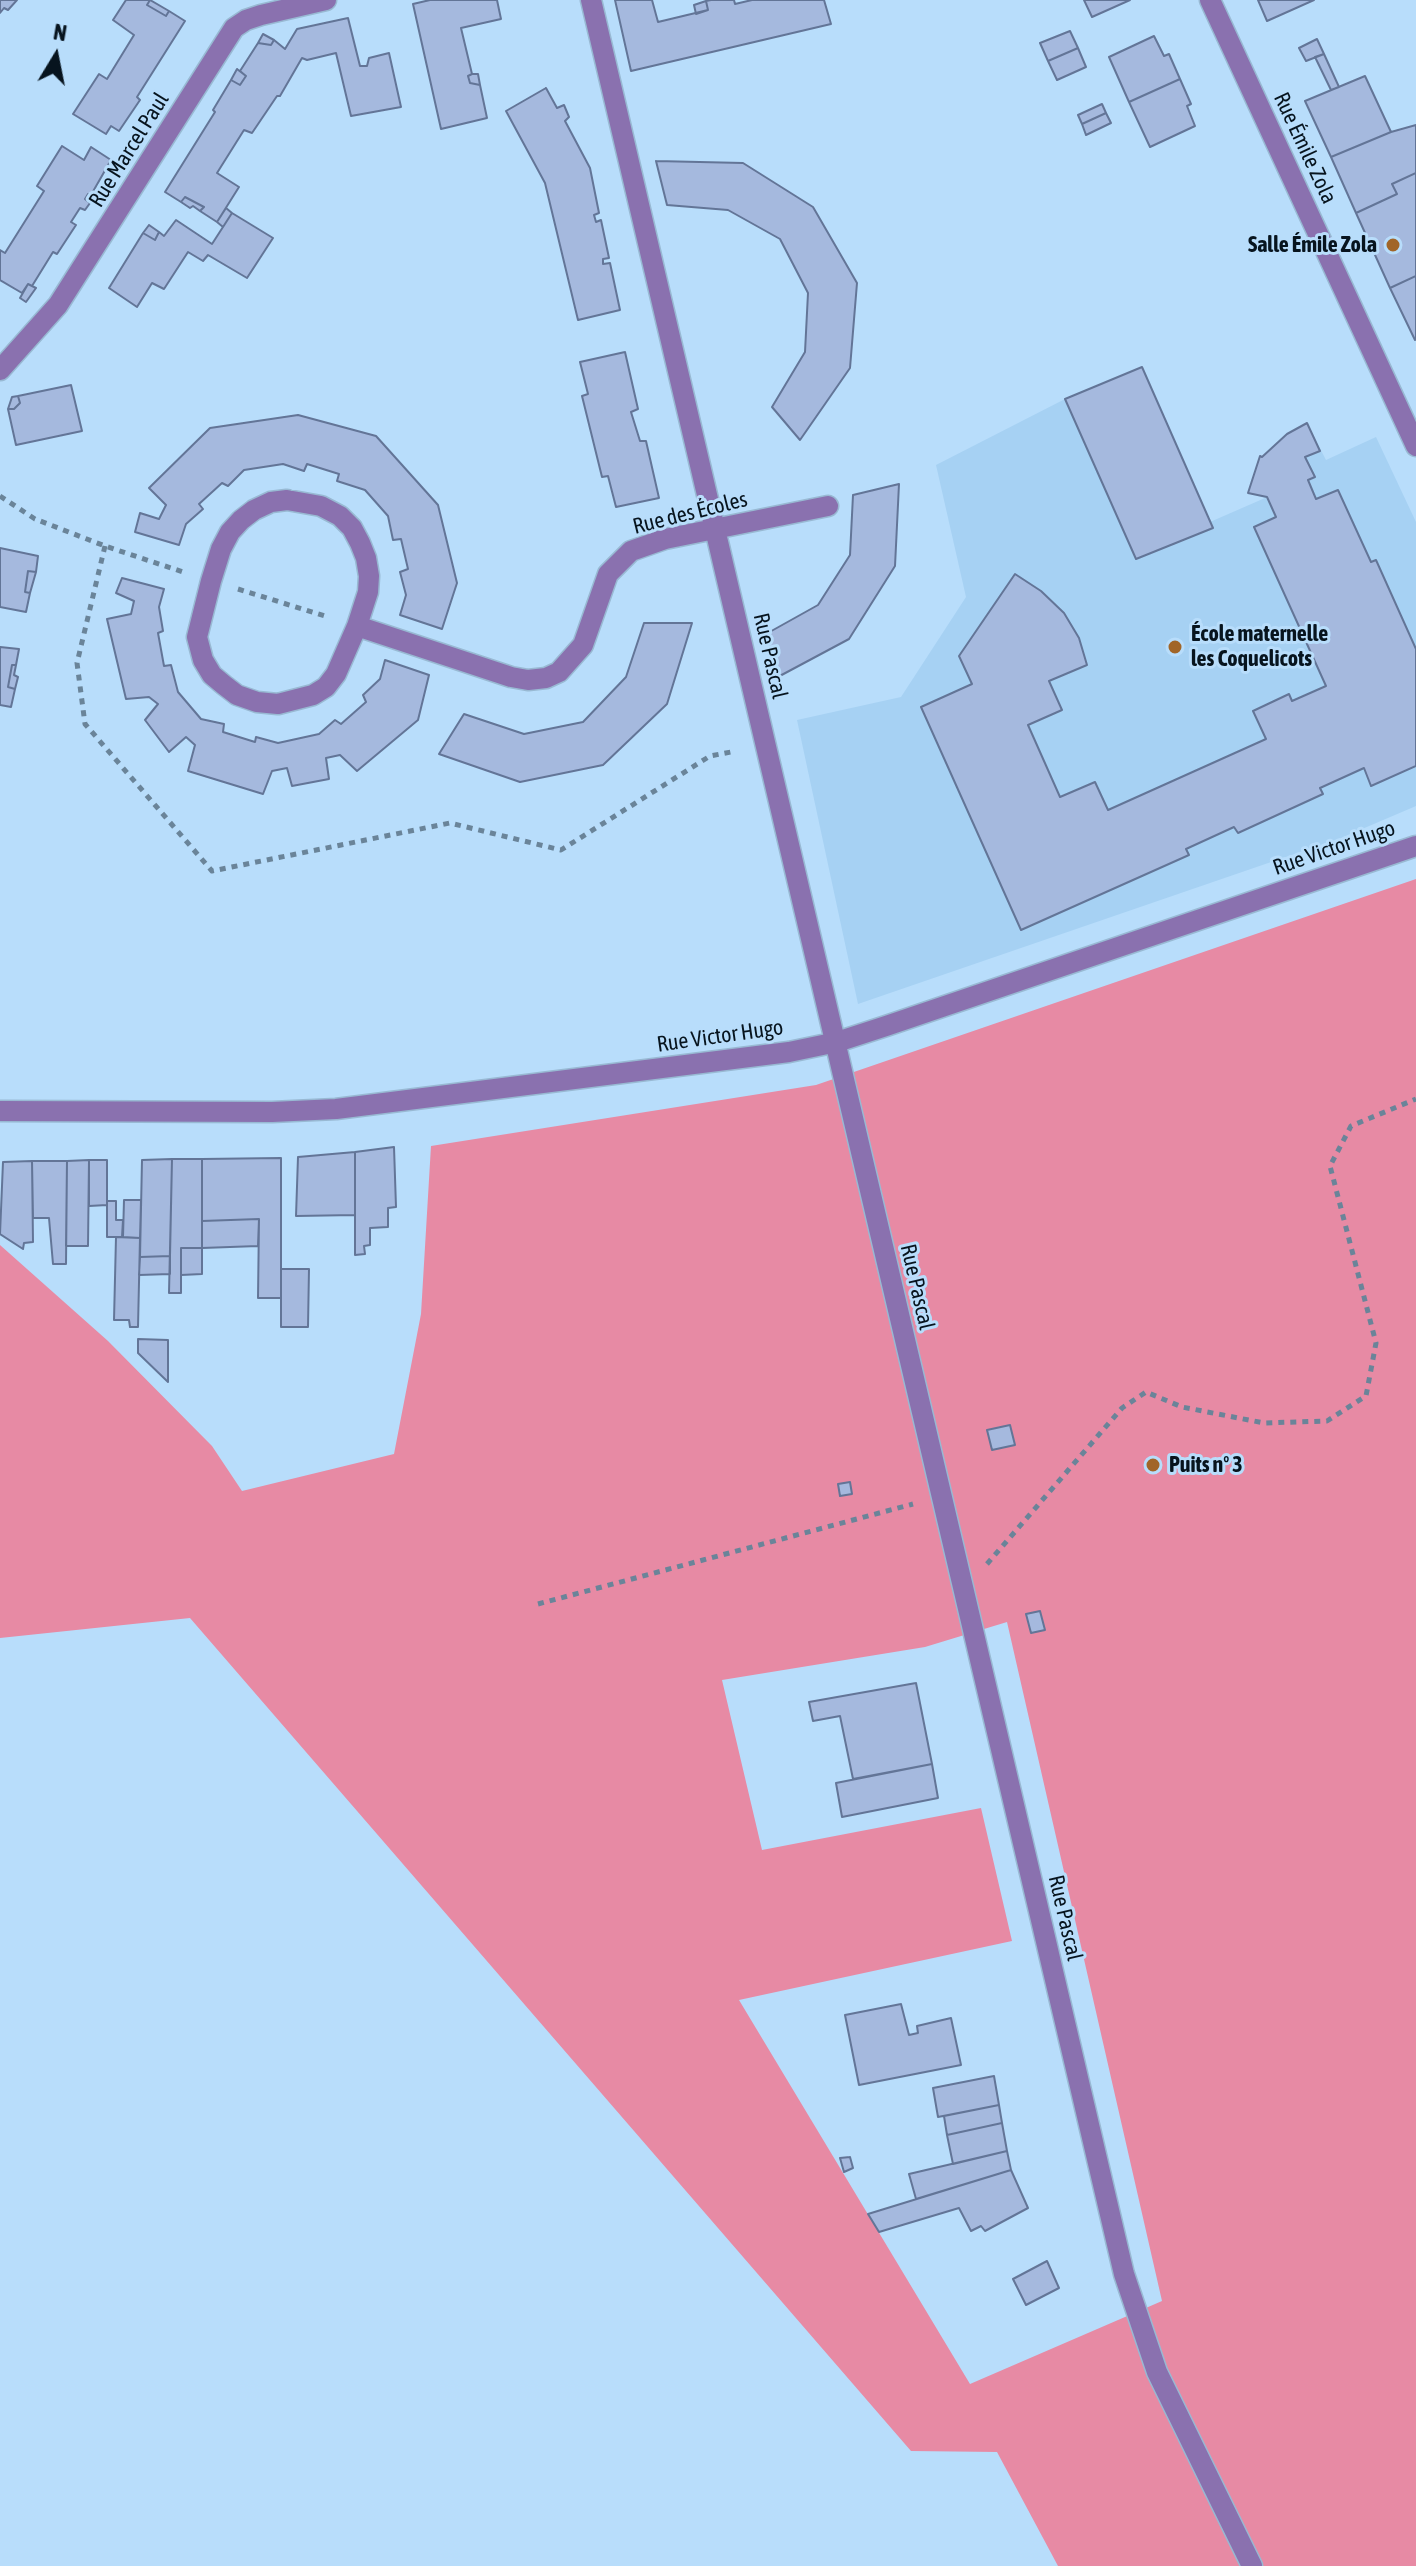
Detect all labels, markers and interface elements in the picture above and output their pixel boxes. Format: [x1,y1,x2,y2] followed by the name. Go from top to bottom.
[16,16,96,96] north arrow
[52,18,69,46] text: N
[83,88,175,212] street label: Rue Marcel Paul
[1268,88,1342,208] street label: Rue Émile Zola
[1248,232,1377,258] place label: Salle Émile Zola
[1384,236,1402,254] marker: Salle Émile Zola
[630,486,750,540] street label: Rue des Écoles
[747,611,793,701] street label: Rue Pascal
[1191,621,1328,672] place label: École maternelle les Coquelicots
[1166,638,1184,656] marker: École maternelle les Coquelicots
[1270,815,1398,881] street label: Rue Victor Hugo
[655,1014,785,1058] street label: Rue Victor Hugo
[894,1242,940,1332] street label: Rue Pascal
[1169,1452,1243,1478] place label: Puits n° 3
[1144,1456,1162,1474] marker: Puits n° 3
[1042,1873,1088,1963] street label: Rue Pascal

